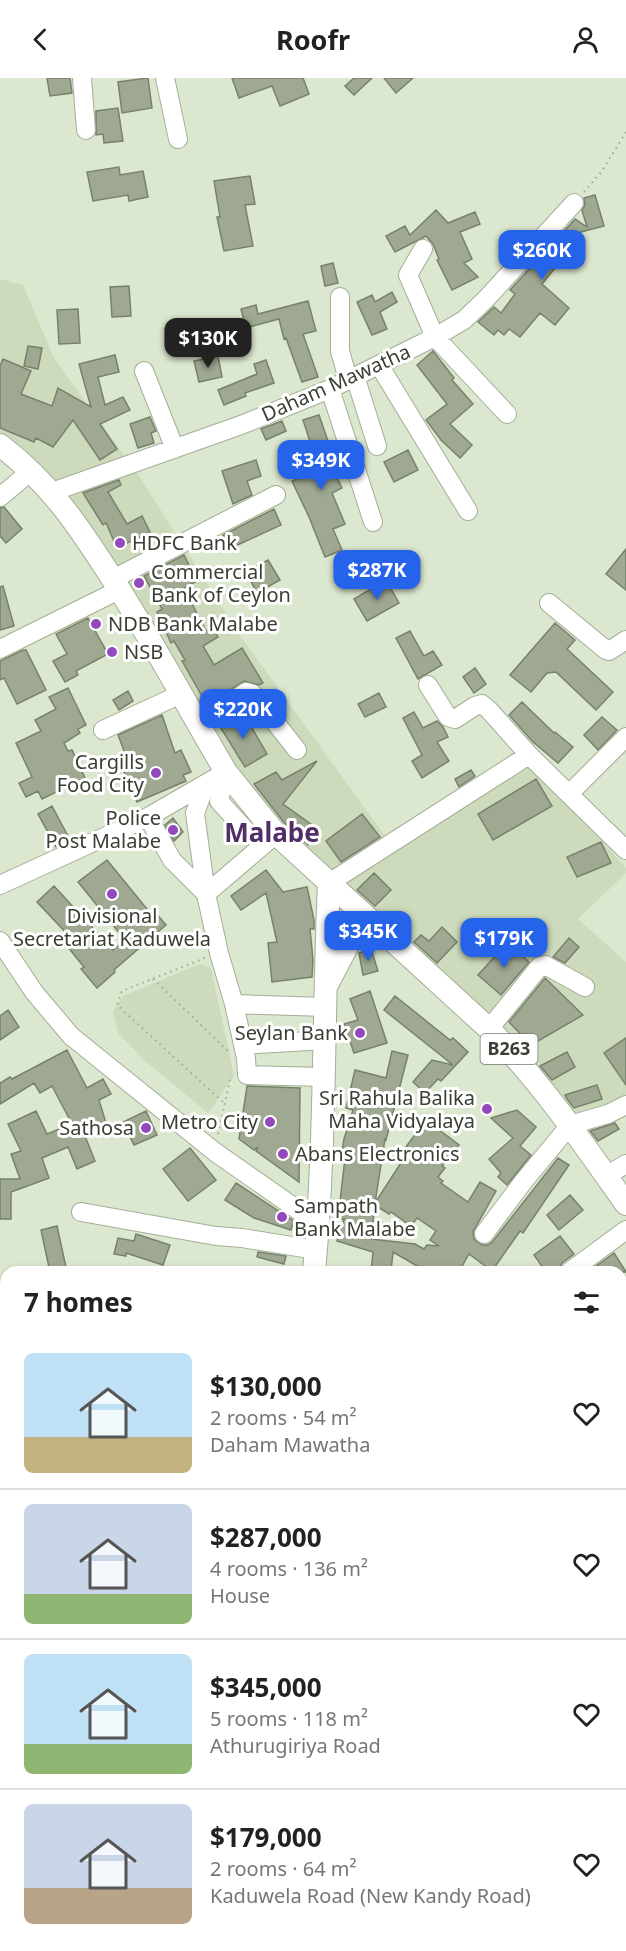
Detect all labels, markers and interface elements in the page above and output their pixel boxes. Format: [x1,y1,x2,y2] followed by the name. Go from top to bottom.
[276,21,350,58] text: Roofr
[24,23,57,56] icon: back
[569,23,602,56] icon: person
[500,230,584,281] pin: $260K
[512,236,572,263] text: $260K
[166,318,250,369] pin: $130K
[178,324,238,351] text: $130K
[257,338,415,427] street label: Daham Mawatha
[279,440,363,491] pin: $349K
[291,446,351,473] text: $349K
[132,529,237,556] place label: HDFC Bank
[113,536,127,550] marker: HDFC Bank
[335,550,419,601] pin: $287K
[347,556,407,583] text: $287K
[151,558,291,608] place label: Commercial Bank of Ceylon
[132,576,146,590] marker: Commercial Bank of Ceylon
[108,610,278,637] place label: NDB Bank Malabe
[89,617,103,631] marker: NDB Bank Malabe
[124,638,163,665] place label: NSB
[105,645,119,659] marker: NSB
[201,689,285,740] pin: $220K
[213,695,273,722] text: $220K
[57,748,145,798] place label: Cargills Food City
[149,766,163,780] marker: Cargills Food City
[45,804,161,854] place label: Police Post Malabe
[224,814,320,850] district label: Malabe
[166,823,180,837] marker: Police Post Malabe
[105,887,119,901] marker: Divisional Secretariat Kaduwela
[13,902,211,952] place label: Divisional Secretariat Kaduwela
[326,911,410,962] pin: $345K
[338,917,398,944] text: $345K
[462,918,546,969] pin: $179K
[474,924,534,951] text: $179K
[235,1019,348,1046] place label: Seylan Bank
[353,1026,367,1040] marker: Seylan Bank
[480,1034,538,1064] road number: B263
[319,1084,475,1134] place label: Sri Rahula Balika Maha Vidyalaya
[480,1102,494,1116] marker: Sri Rahula Balika Maha Vidyalaya
[161,1108,259,1135] place label: Metro City
[59,1114,134,1141] place label: Sathosa
[263,1115,277,1129] marker: Metro City
[139,1121,153,1135] marker: Sathosa
[295,1140,459,1167] place label: Abans Electronics
[276,1147,290,1161] marker: Abans Electronics
[294,1192,416,1242] place label: Sampath Bank Malabe
[275,1210,289,1224] marker: Sampath Bank Malabe
[24,1284,133,1320] text: 7 homes
[570,1286,603,1319] icon: filters
[210,1368,322,1404] text: $130,000
[72,1377,144,1449] icon: home
[570,1397,603,1430] icon: heart
[210,1404,357,1431] text: 2 rooms · 54 m²
[210,1431,370,1458] text: Daham Mawatha
[210,1519,322,1555] text: $287,000
[72,1528,144,1600] icon: home
[570,1548,603,1581] icon: heart
[210,1555,368,1582] text: 4 rooms · 136 m²
[210,1582,270,1609] text: House
[210,1669,322,1705] text: $345,000
[72,1678,144,1750] icon: home
[570,1698,603,1731] icon: heart
[210,1705,368,1732] text: 5 rooms · 118 m²
[210,1732,381,1759] text: Athurugiriya Road
[210,1819,322,1855] text: $179,000
[72,1828,144,1900] icon: home
[570,1848,603,1881] icon: heart
[210,1855,357,1882] text: 2 rooms · 64 m²
[210,1882,531,1909] text: Kaduwela Road (New Kandy Road)

